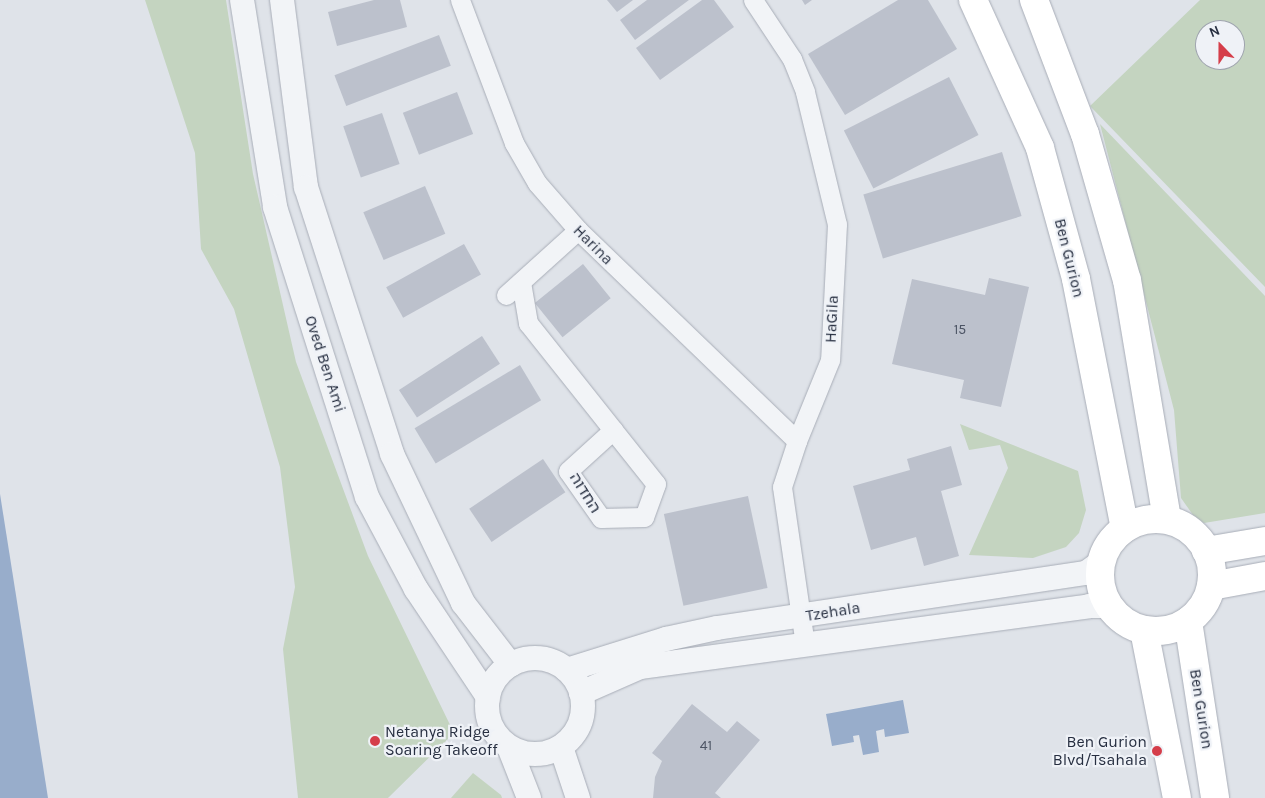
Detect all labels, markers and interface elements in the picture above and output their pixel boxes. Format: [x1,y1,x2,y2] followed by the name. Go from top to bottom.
[1195,20,1245,70] north arrow
[1207,22,1222,41] text: N
[1050,217,1088,299] street label: Ben Gurion
[569,221,617,269] street label: Harina
[821,295,843,343] street label: HaGila
[300,313,350,415] street label: Oved Ben Ami
[954,322,966,338] house number: 15
[565,469,605,517] street label: החדוה
[804,598,862,626] street label: Tzehala
[1185,668,1217,750] street label: Ben Gurion
[385,722,498,760] place label: Netanya Ridge Soaring Takeoff
[1053,732,1147,770] place label: Ben Gurion Blvd/Tsahala
[369,735,381,747] marker: Netanya Ridge Soaring Takeoff
[700,738,712,754] house number: 41
[1151,745,1163,757] marker: Ben Gurion Blvd/Tsahala

